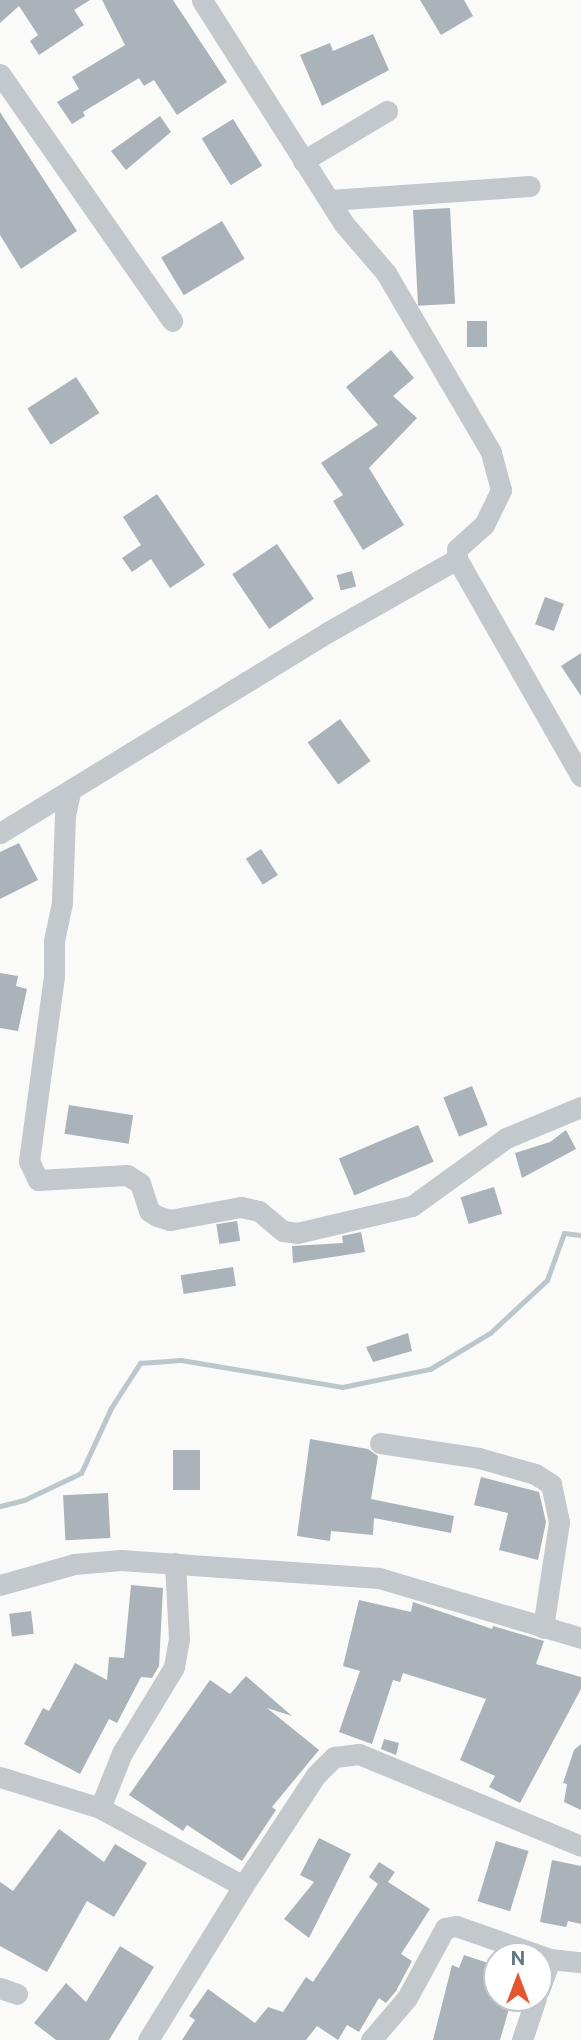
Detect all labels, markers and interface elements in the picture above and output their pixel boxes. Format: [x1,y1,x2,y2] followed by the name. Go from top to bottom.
[483,1942,553,2012] north arrow
[511,1947,525,1969] text: N

